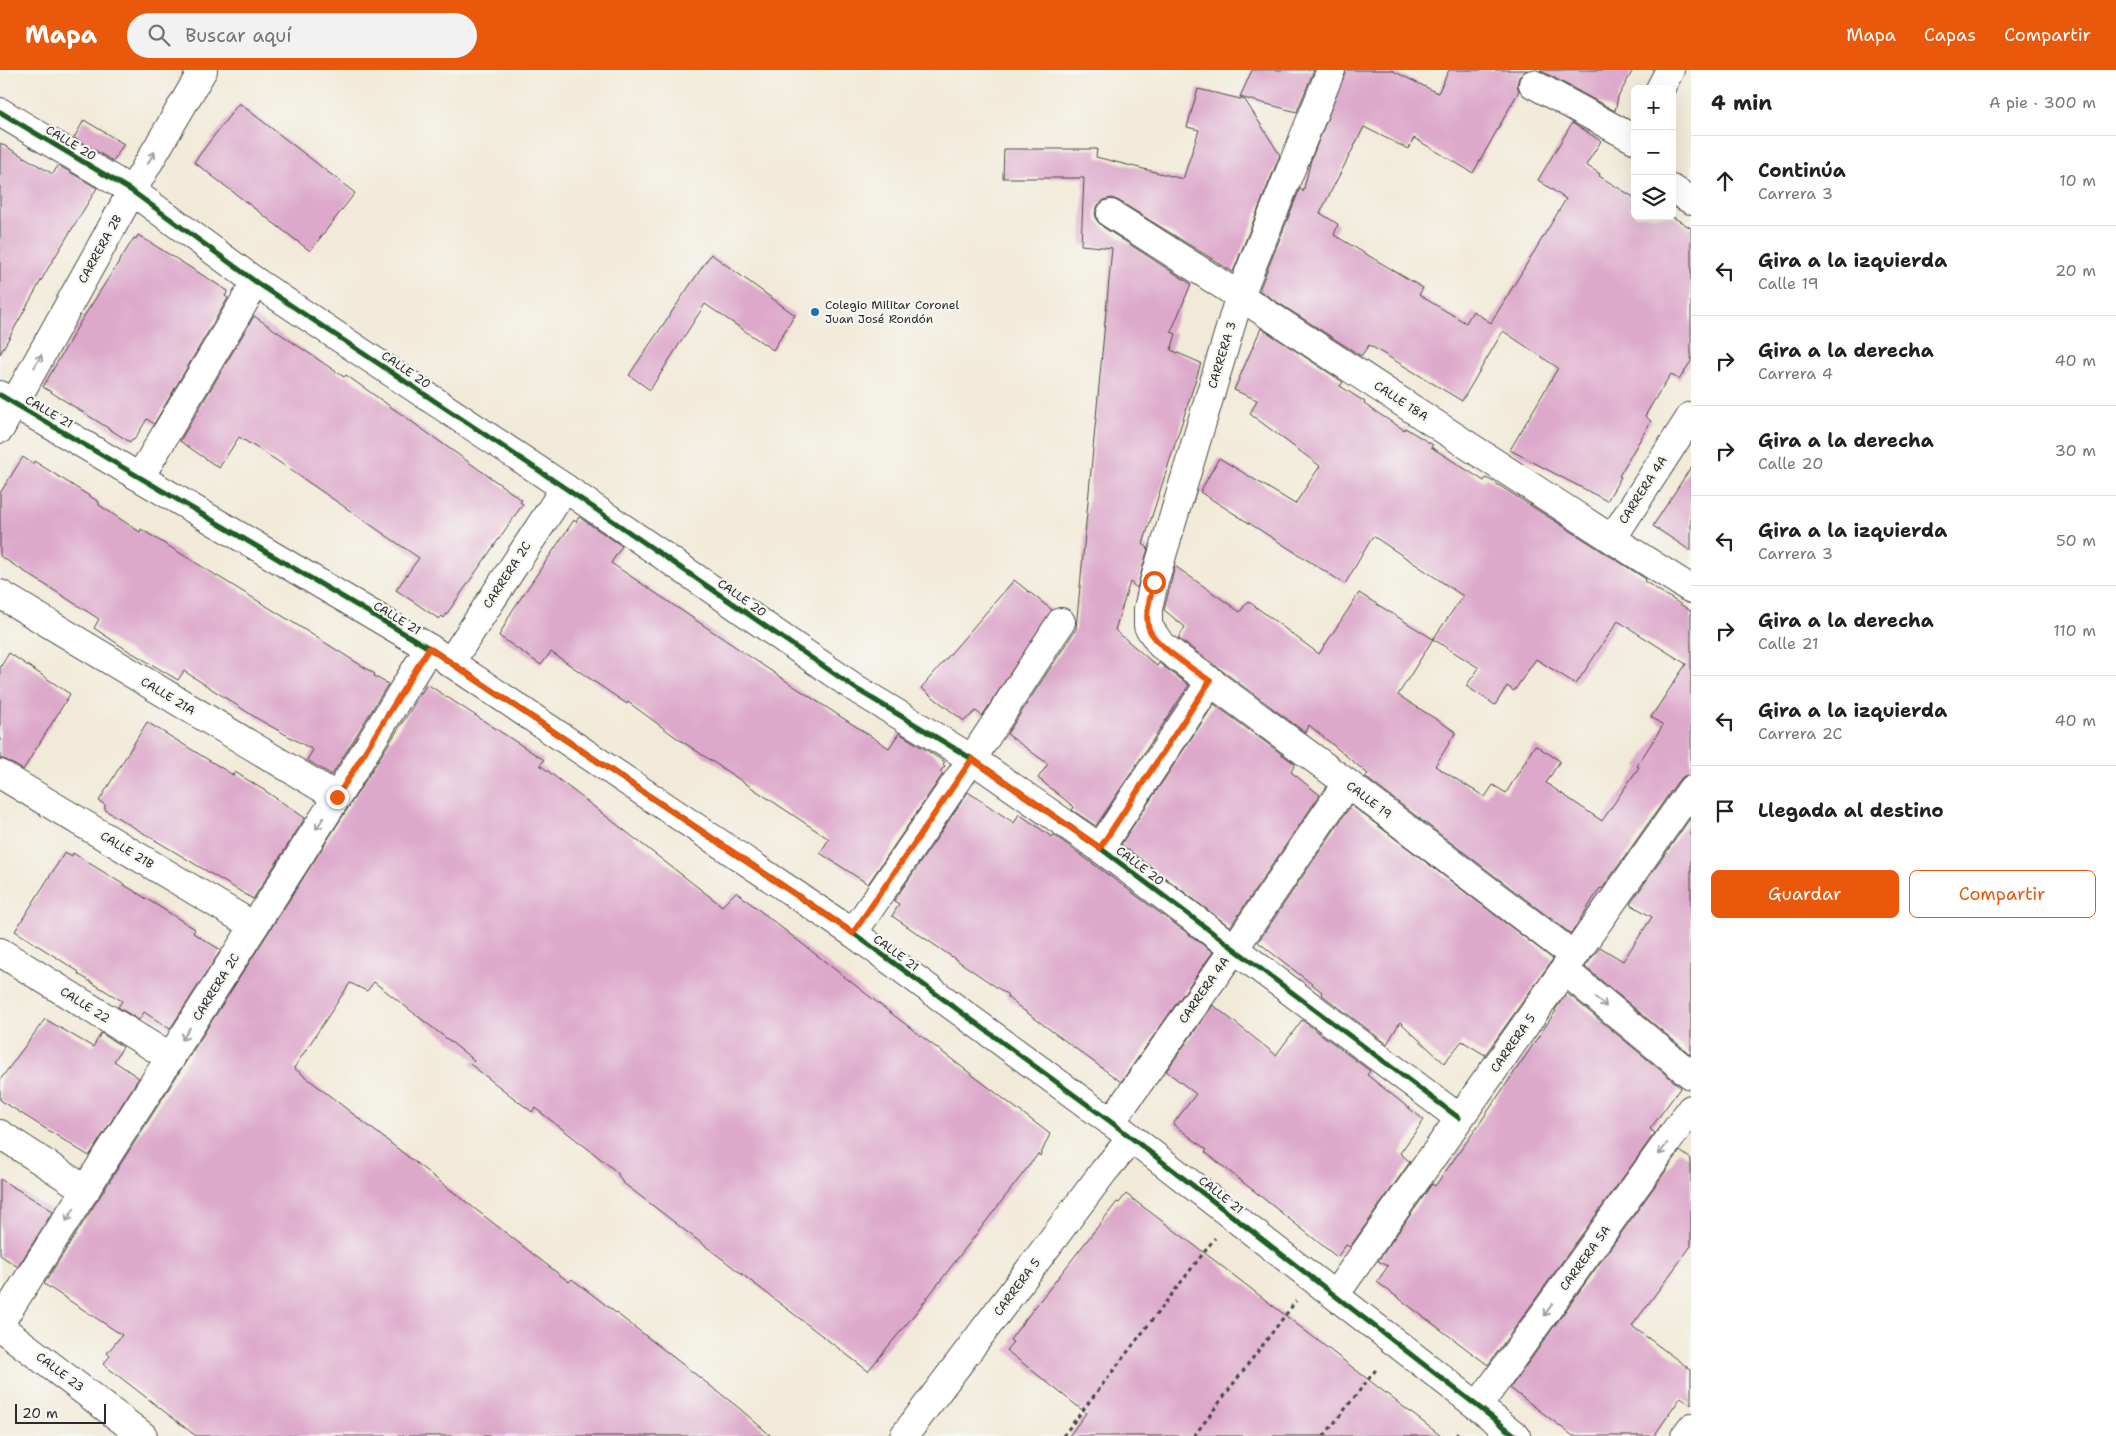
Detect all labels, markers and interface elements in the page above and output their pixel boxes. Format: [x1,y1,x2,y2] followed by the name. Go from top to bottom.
[127,13,477,58] search box
[25,19,97,51] text: Mapa
[145,21,173,49] icon: search
[185,23,292,48] text: Buscar aquí
[1846,23,1896,47] text: Mapa
[1924,23,1976,47] text: Capas
[2004,23,2091,47] text: Compartir
[1631,85,1676,220] map controls
[1631,85,1676,130] button: +
[1711,89,1772,117] text: 4 min
[1989,92,2096,113] text: A pie · 300 m
[43,122,99,164] street label: CALLE 20
[1631,130,1676,175] button: −
[147,151,157,165] one-way arrow
[1758,158,1846,183] text: Continúa
[1711,167,1739,195] icon: ahead
[2059,170,2096,191] text: 10 m
[1631,175,1676,220] button: layers
[1758,183,1833,204] text: Carrera 3
[75,212,125,286] street label: CARRERA 2B
[1758,248,1947,273] text: Gira a la izquierda
[1711,257,1739,285] icon: left
[2055,260,2096,281] text: 20 m
[1758,273,1819,294] text: Calle 19
[825,297,959,327] place label: Colegio Militar Coronel Juan José Rondón
[809,306,821,318] marker: Colegio Militar Coronel Juan José Rondón
[1204,320,1240,390] street label: CARRERA 3
[1758,338,1934,363] text: Gira a la derecha
[1711,347,1739,375] icon: right
[378,348,434,392] street label: CALLE 20
[2054,350,2096,371] text: 40 m
[33,353,43,368] one-way arrow
[1758,363,1833,384] text: Carrera 4
[1371,377,1431,425] street label: CALLE 18A
[22,392,76,432] street label: CALLE 21
[1758,428,1934,453] text: Gira a la derecha
[1711,437,1739,465] icon: right
[2055,440,2096,461] text: 30 m
[1615,453,1671,527] street label: CARRERA 4A
[1758,453,1823,474] text: Calle 20
[1758,518,1947,543] text: Gira a la izquierda
[1711,527,1739,555] icon: left
[2056,530,2096,551] text: 50 m
[480,539,534,611] street label: CARRERA 2C
[1758,543,1833,564] text: Carrera 3
[1143,571,1166,594] route start
[714,575,770,621] street label: CALLE 20
[370,598,424,638] street label: CALLE 21
[1758,608,1934,633] text: Gira a la derecha
[1711,617,1739,645] icon: right
[2053,620,2096,641] text: 110 m
[1758,633,1819,654] text: Calle 21
[138,673,198,719] street label: CALLE 21A
[1758,698,1947,723] text: Gira a la izquierda
[1711,707,1739,735] icon: left
[2054,710,2096,731] text: 40 m
[1758,723,1842,744] text: Carrera 2C
[1343,778,1395,822] street label: CALLE 19
[326,786,349,809] route end
[1711,797,1739,825] icon: arrive
[1758,798,1944,823] text: Llegada al destino
[315,816,325,830] one-way arrow
[97,828,157,872] street label: CALLE 21B
[1113,843,1167,889] street label: CALLE 20
[1711,870,1899,918] button: Guardar
[1909,870,2096,918] button: Compartir
[870,931,922,975] street label: CALLE 21
[189,950,243,1024] street label: CARRERA 2C
[1175,953,1233,1027] street label: CARRERA 4A
[57,983,113,1027] street label: CALLE 22
[1595,996,1608,1007] one-way arrow
[1487,1010,1539,1076] street label: CARRERA 5
[181,1027,191,1041] one-way arrow
[1657,1142,1668,1155] one-way arrow
[1195,1173,1247,1217] street label: CALLE 21
[65,1208,75,1222] one-way arrow
[1556,1222,1614,1294] street label: CARRERA 5A
[990,1255,1044,1319] street label: CARRERA 5
[1542,1302,1553,1316] one-way arrow
[33,1349,87,1395] street label: CALLE 23
[15,1401,106,1424] scale bar
[22,1404,58,1422] text: 20 m

